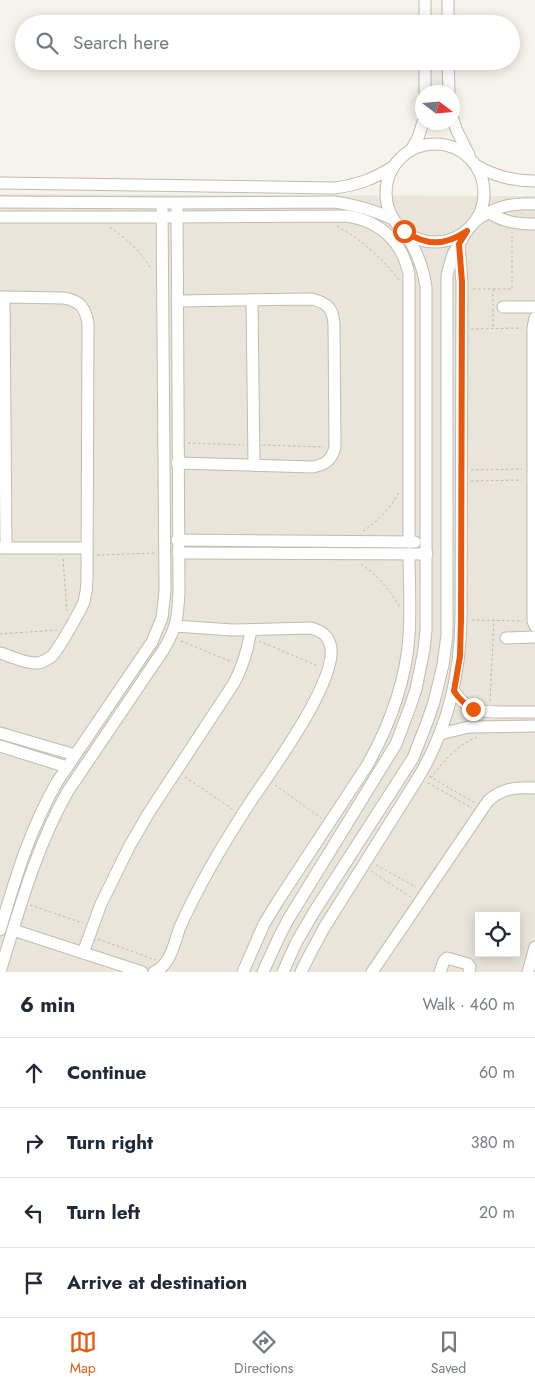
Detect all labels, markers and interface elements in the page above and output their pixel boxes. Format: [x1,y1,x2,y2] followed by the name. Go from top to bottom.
[15,15,520,70] search box
[33,29,61,57] icon: search
[73,29,169,56] text: Search here
[415,85,460,130] north arrow
[393,220,416,243] route start
[462,698,485,721] route end
[475,912,520,957] map controls
[475,912,520,957] button: locate
[20,990,75,1020] text: 6 min
[423,993,515,1016] text: Walk · 460 m
[20,1059,48,1087] icon: ahead
[67,1059,146,1086] text: Continue
[479,1061,515,1084] text: 60 m
[20,1129,48,1157] icon: right
[67,1129,153,1156] text: Turn right
[471,1131,515,1154] text: 380 m
[20,1199,48,1227] icon: left
[67,1199,140,1226] text: Turn left
[479,1201,515,1224] text: 20 m
[20,1269,48,1297] icon: arrive
[67,1269,247,1296] text: Arrive at destination
[69,1328,97,1378] tab: Map
[234,1328,293,1378] tab: Directions
[431,1328,466,1378] tab: Saved

